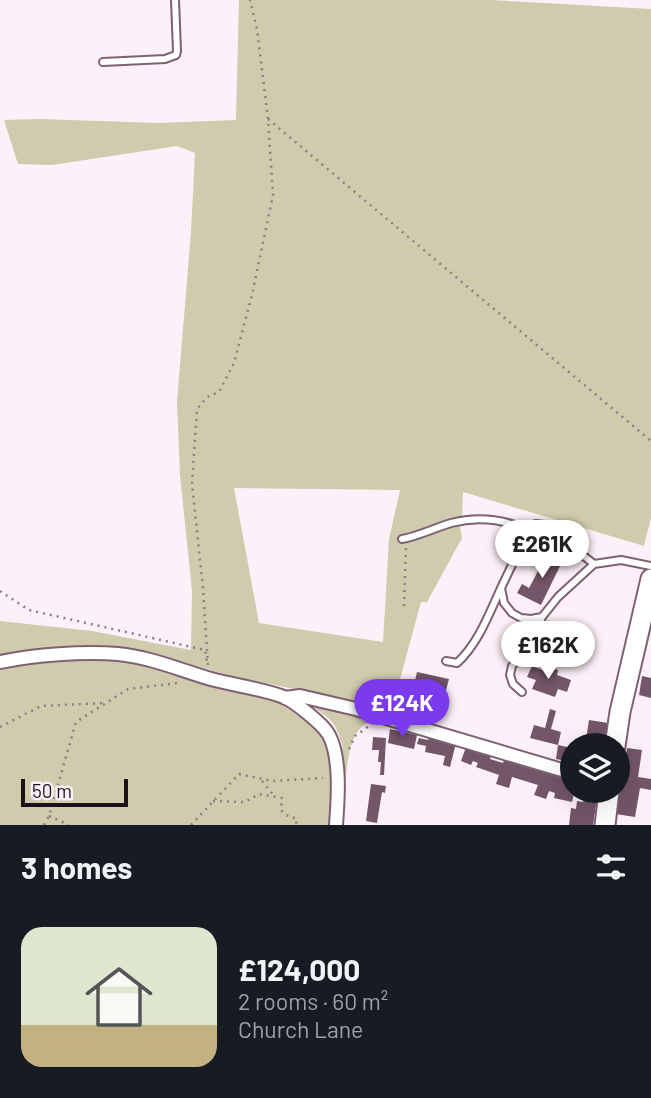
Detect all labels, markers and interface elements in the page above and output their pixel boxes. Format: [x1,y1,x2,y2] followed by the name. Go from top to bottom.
[493,520,591,580] pin: £261K
[511,529,573,557] text: £261K
[499,622,597,681] pin: £162K
[517,630,579,658] text: £162K
[353,680,451,739] pin: £124K
[370,688,434,716] text: £124K
[560,733,630,803] map controls
[560,733,630,803] button: layers
[21,776,128,808] scale bar
[32,779,72,802] text: 50 m
[592,848,630,886] icon: filters
[21,849,132,885] text: 3 homes
[238,951,360,987] text: £124,000
[77,955,161,1039] icon: home
[238,987,388,1015] text: 2 rooms · 60 m²
[238,1015,363,1043] text: Church Lane

